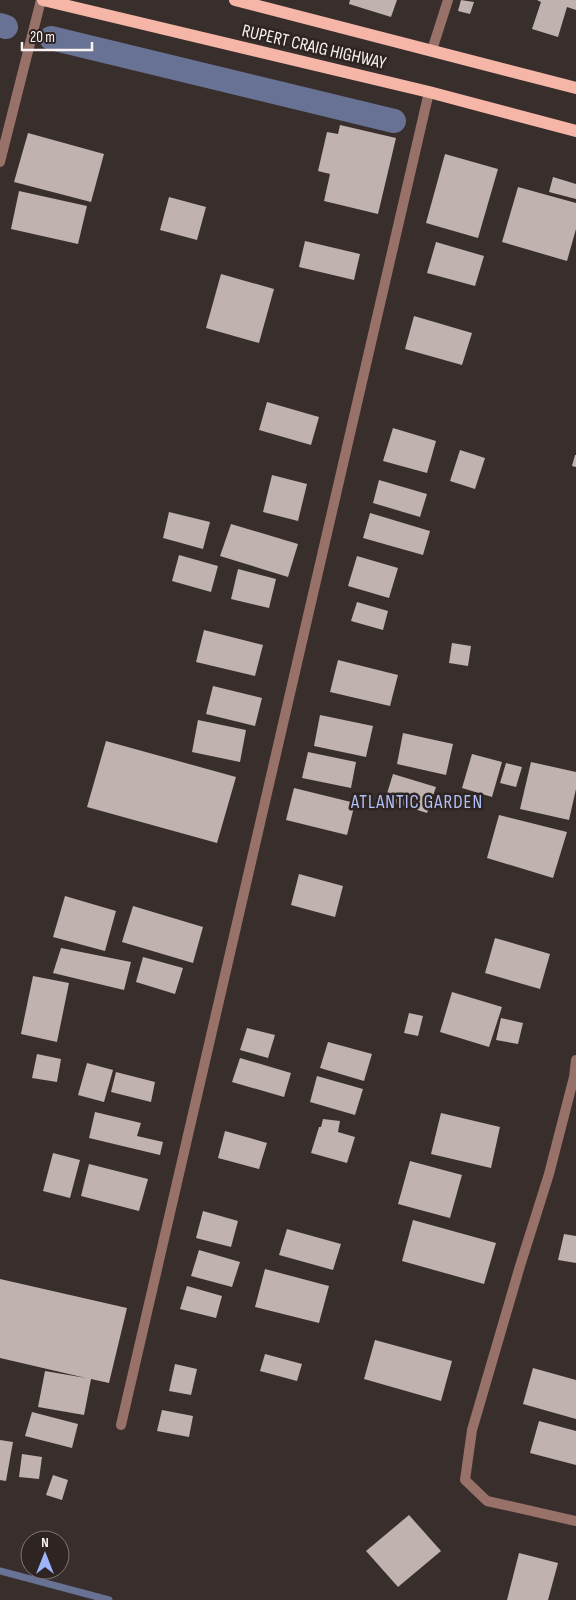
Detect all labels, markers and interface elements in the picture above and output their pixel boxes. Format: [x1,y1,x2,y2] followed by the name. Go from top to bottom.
[22,20,92,52] scale bar
[240,20,389,74] street label: RUPERT CRAIG HIGHWAY
[30,28,55,47] text: 20 m
[350,791,483,814] district label: ATLANTIC GARDEN
[20,1530,70,1580] north arrow
[41,1534,49,1551] text: N

